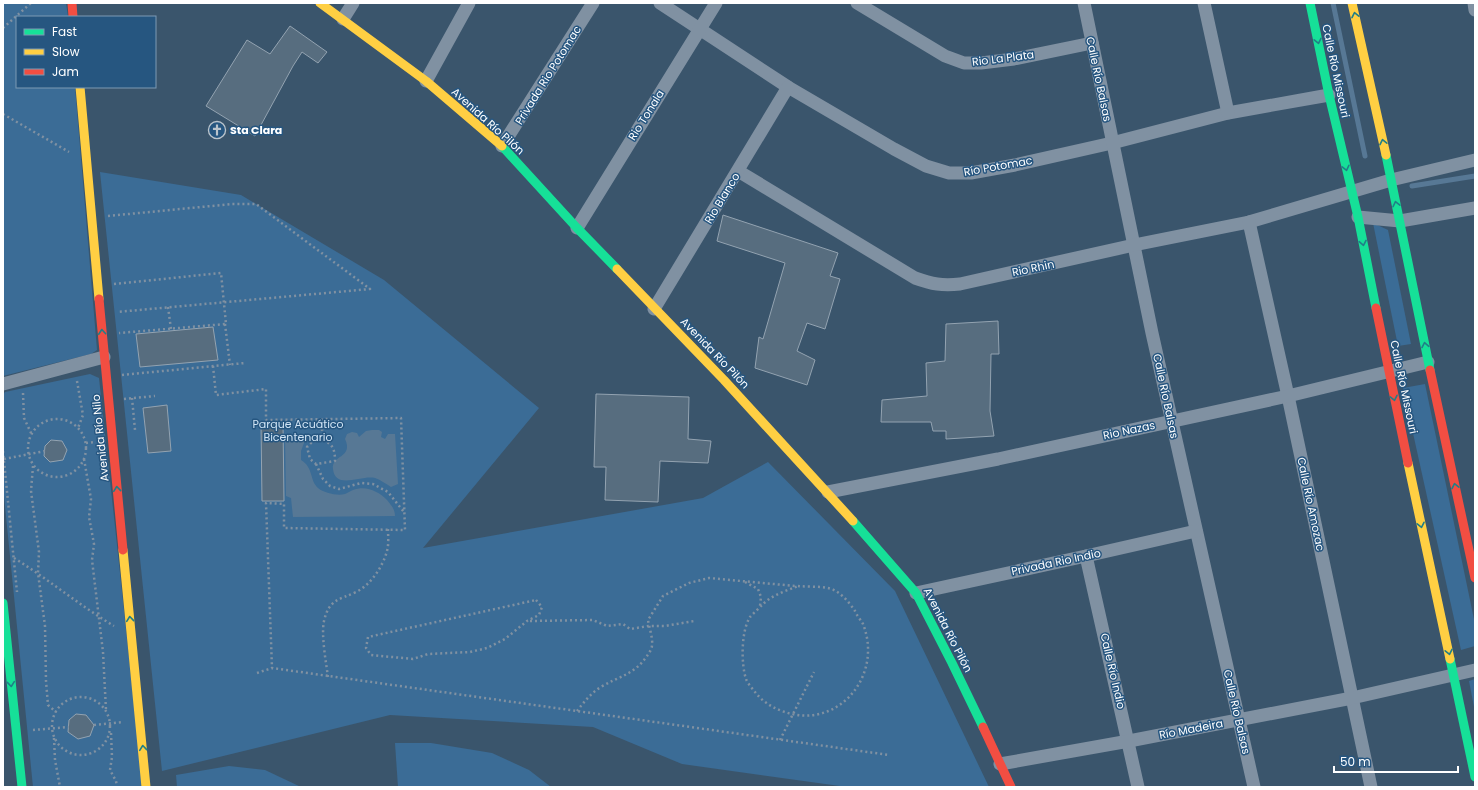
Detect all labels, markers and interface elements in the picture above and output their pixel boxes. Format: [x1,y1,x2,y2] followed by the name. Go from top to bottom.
[1351,11,1359,18] one-way arrow
[16,16,156,88] legend
[511,22,585,128] street label: Privada Rio Potomac
[52,23,77,40] text: Fast
[1318,23,1354,119] street label: Calle Río Missouri
[1082,35,1116,123] street label: Calle Río Balsas
[1313,38,1321,44] one-way arrow
[52,43,80,60] text: Slow
[971,46,1035,70] street label: Rio La Plata
[52,63,79,80] text: Jam
[448,84,528,158] street label: Avenida Río Pilón
[624,87,668,143] street label: Rio Tonala
[207,120,227,140] church icon: Sta Clara
[230,122,282,138] place label: Sta Clara
[1379,138,1387,145] one-way arrow
[962,152,1034,180] street label: Río Potomac
[1341,165,1349,171] one-way arrow
[700,169,744,227] street label: Rio Blanco
[1393,200,1401,207] one-way arrow
[1358,240,1367,246] one-way arrow
[1010,256,1056,280] street label: Rio Rhin
[677,314,753,392] street label: Avenida Río Pilón
[97,329,106,335] one-way arrow
[1386,339,1422,435] street label: Calle Río Missouri
[1421,342,1429,348] one-way arrow
[1149,352,1183,440] street label: Calle Río Balsas
[87,394,113,482] street label: Avenida Río Nilo
[1390,395,1398,401] one-way arrow
[252,416,344,445] park label: Parque Acuático Bicentenario
[1102,417,1157,443] street label: Rio Nazas
[1293,456,1329,553] street label: Calle Río Amozac
[1451,482,1459,489] one-way arrow
[113,486,122,492] one-way arrow
[1417,522,1425,528] one-way arrow
[1010,545,1102,579] street label: Privada Rio Indio
[920,585,976,675] street label: Avenida Río Pilón
[126,616,135,622] one-way arrow
[1096,631,1130,711] street label: Calle Río Indio
[1444,649,1452,655] one-way arrow
[1220,668,1255,756] street label: Calle Río Balsas
[7,680,16,687] one-way arrow
[1158,715,1224,743] street label: Río Madeira
[138,745,147,751] one-way arrow
[1334,748,1458,774] scale bar
[1340,753,1371,770] text: 50 m

